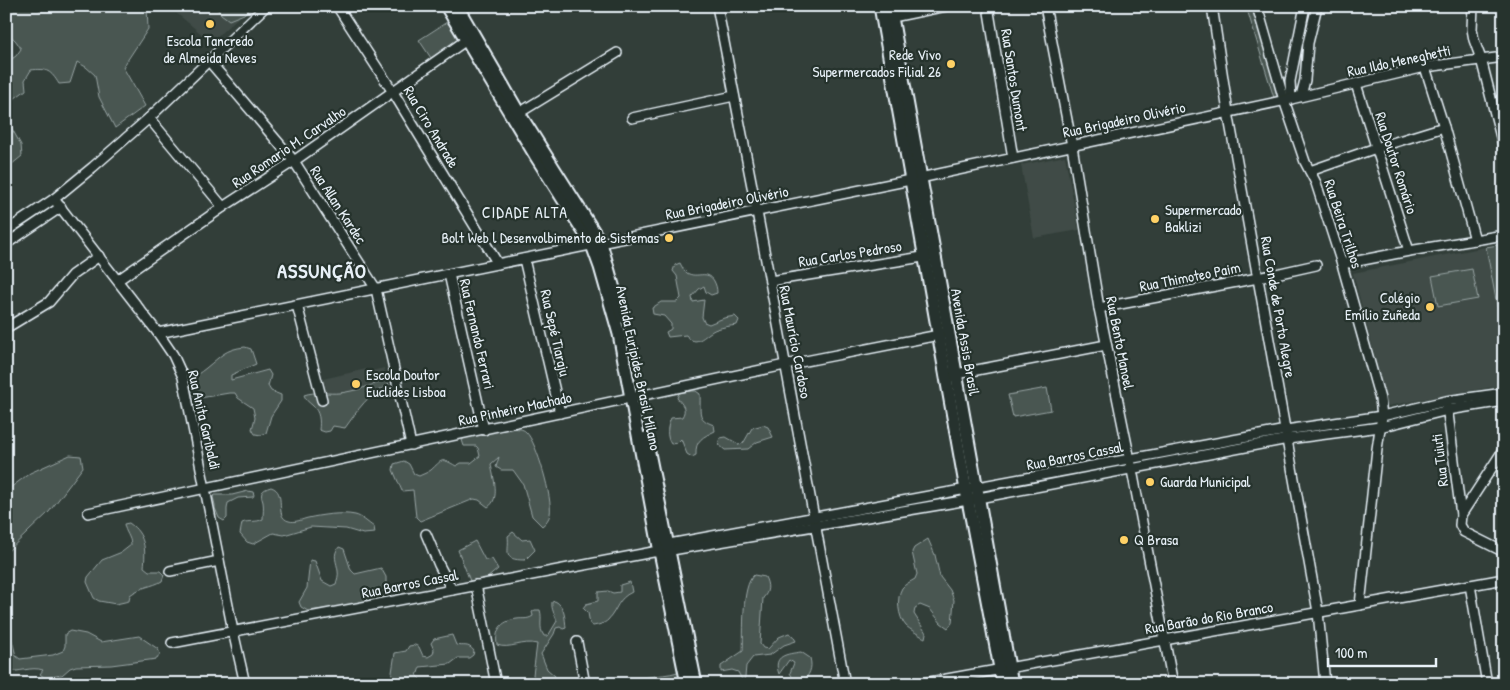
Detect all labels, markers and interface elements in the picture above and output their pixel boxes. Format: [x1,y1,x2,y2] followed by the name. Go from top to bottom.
[204,18,216,30] marker: Escola Tancredo de Almeida Neves
[996,27,1033,133] street label: Rua Santos Dumont
[164,30,257,68] place label: Escola Tancredo de Almeida Neves
[1345,39,1453,82] street label: Rua Ildo Meneghetti
[813,44,941,82] place label: Rede Vivo Supermercados Filial 26
[945,58,957,70] marker: Rede Vivo Supermercados Filial 26
[399,82,464,172] street label: Rua Ciro Andrade
[1061,96,1187,143] street label: Rua Brigadeiro Olivério
[228,101,350,193] street label: Rua Romario M. Carvalho
[1370,109,1423,216] street label: Rua Doutor Romário
[305,162,372,248] street label: Rua Allan Kardec
[1319,177,1368,271] street label: Rua Beira Trilhos
[664,180,790,225] street label: Rua Brigadeiro Olivério
[1165,199,1242,237] place label: Supermercado Baklizi
[482,201,568,223] district label: CIDADE ALTA
[1149,213,1161,225] marker: Supermercado Baklizi
[441,227,659,248] place label: Bolt Web l Desenvolbimento de Sistemas
[663,232,675,244] marker: Bolt Web l Desenvolbimento de Sistemas
[797,235,903,272] street label: Rua Carlos Pedroso
[1256,235,1301,379] street label: Rua Conde de Porto Alegre
[1138,256,1242,297] street label: Rua Thimoteo Paim
[277,257,367,284] district label: ASSUNÇÃO
[455,277,500,391] street label: Rua Fernando Ferrari
[611,284,666,452] street label: Avenida Euripides Brasil Milano
[774,284,817,400] street label: Rua Maurício Cardoso
[946,287,985,397] street label: Avenida Assis Brasil
[1345,287,1420,325] place label: Colégio Emílio Zuñeda
[535,288,576,378] street label: Rua Sepé Tiaraju
[1101,294,1140,391] street label: Rua Bento Manoel
[1424,301,1436,313] marker: Colégio Emílio Zuñeda
[366,364,446,402] place label: Escola Doutor Euclides Lisboa
[183,368,226,472] street label: Rua Anita Garibaldi
[350,378,362,390] marker: Escola Doutor Euclides Lisboa
[456,386,573,431] street label: Rua Pinheiro Machado
[1426,432,1453,488] street label: Rua Tuiuti
[1025,436,1125,475] street label: Rua Barros Cassal
[1160,471,1251,492] place label: Guarda Municipal
[1144,476,1156,488] marker: Guarda Municipal
[1134,529,1178,550] place label: Q Brasa
[1118,534,1130,546] marker: Q Brasa
[360,564,460,603] street label: Rua Barros Cassal
[1143,596,1275,639] street label: Rua Barão do Rio Branco
[1328,635,1435,667] scale bar
[1335,642,1368,663] text: 100 m

